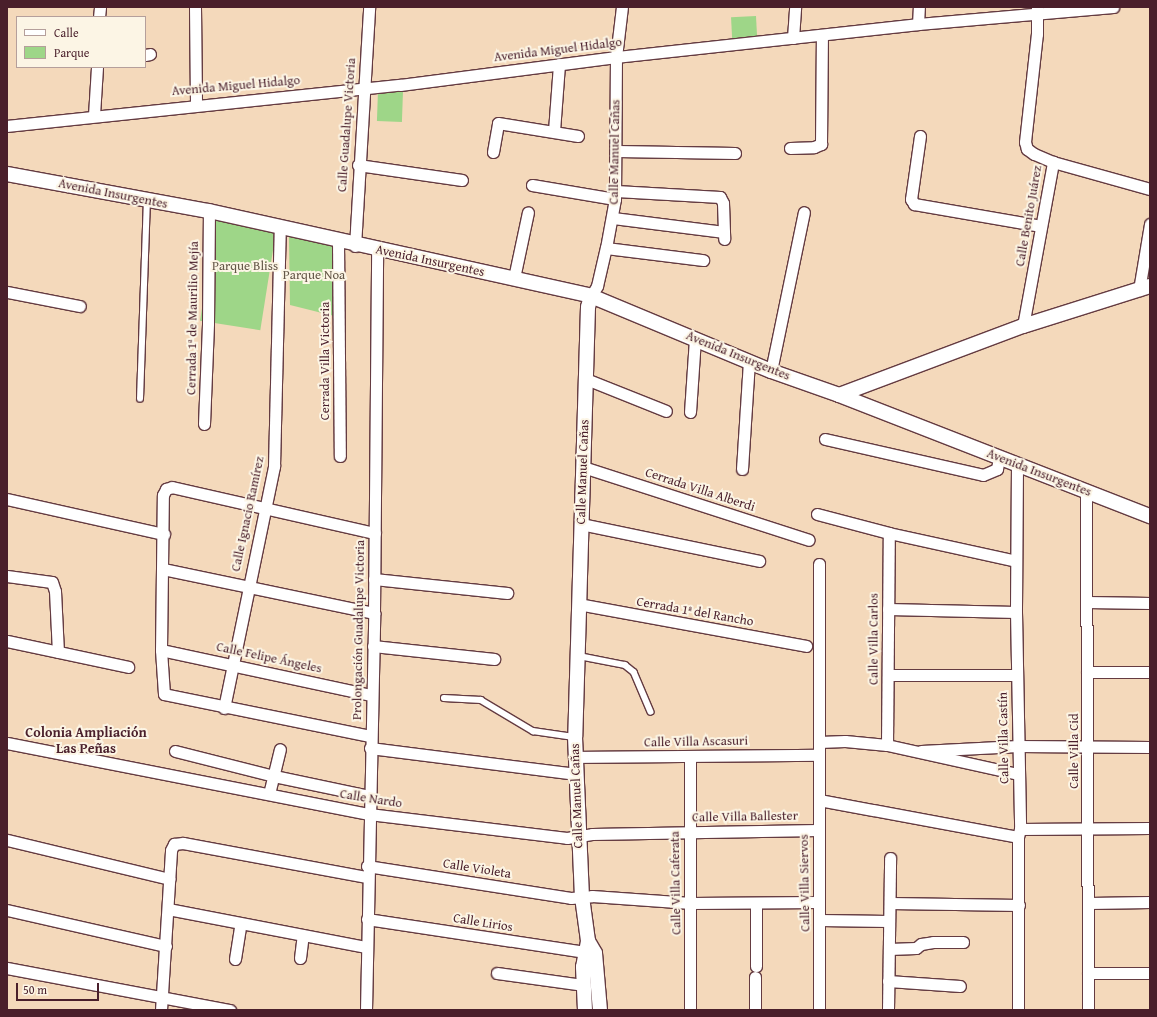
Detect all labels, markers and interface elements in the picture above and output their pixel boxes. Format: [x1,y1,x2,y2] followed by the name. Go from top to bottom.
[16,16,146,68] legend
[54,24,79,41] text: Calle
[493,34,623,66] street label: Avenida Miguel Hidalgo
[54,44,89,61] text: Parque
[335,57,359,193] street label: Calle Guadalupe Victoria
[171,73,301,99] street label: Avenida Miguel Hidalgo
[606,99,624,205] street label: Calle Manuel Cañas
[1012,164,1046,268] street label: Calle Benito Juárez
[57,176,169,212] street label: Avenida Insurgentes
[184,241,202,395] street label: Cerrada 1ª de Maurilio Mejía
[374,242,486,280] street label: Avenida Insurgentes
[212,258,278,274] park label: Parque Bliss
[283,267,345,283] park label: Parque Noa
[317,302,333,420] street label: Cerrada Villa Victoria
[684,328,792,384] street label: Avenida Insurgentes
[573,419,593,525] street label: Calle Manuel Cañas
[984,446,1094,500] street label: Avenida Insurgentes
[228,455,268,573] street label: Calle Ignacio Ramírez
[643,465,757,515] street label: Cerrada Villa Alberdi
[350,540,368,720] street label: Prolongación Guadalupe Victoria
[866,593,882,685] street label: Calle Villa Carlos
[635,594,755,630] street label: Cerrada 1ª del Rancho
[215,639,323,677] street label: Calle Felipe Ángeles
[995,692,1013,784] street label: Calle Villa Castín
[1066,713,1082,789] street label: Calle Villa Cid
[25,724,147,756] district label: Colonia Ampliación Las Peñas
[644,733,748,751] street label: Calle Villa Ascasuri
[567,743,587,849] street label: Calle Manuel Cañas
[339,786,403,812] street label: Calle Nardo
[692,808,798,826] street label: Calle Villa Ballester
[667,831,685,935] street label: Calle Villa Caferata
[796,834,814,932] street label: Calle Villa Siervos
[442,856,512,882] street label: Calle Violeta
[452,911,514,935] street label: Calle Lirios
[18,975,101,1001] scale bar
[23,981,47,998] text: 50 m

